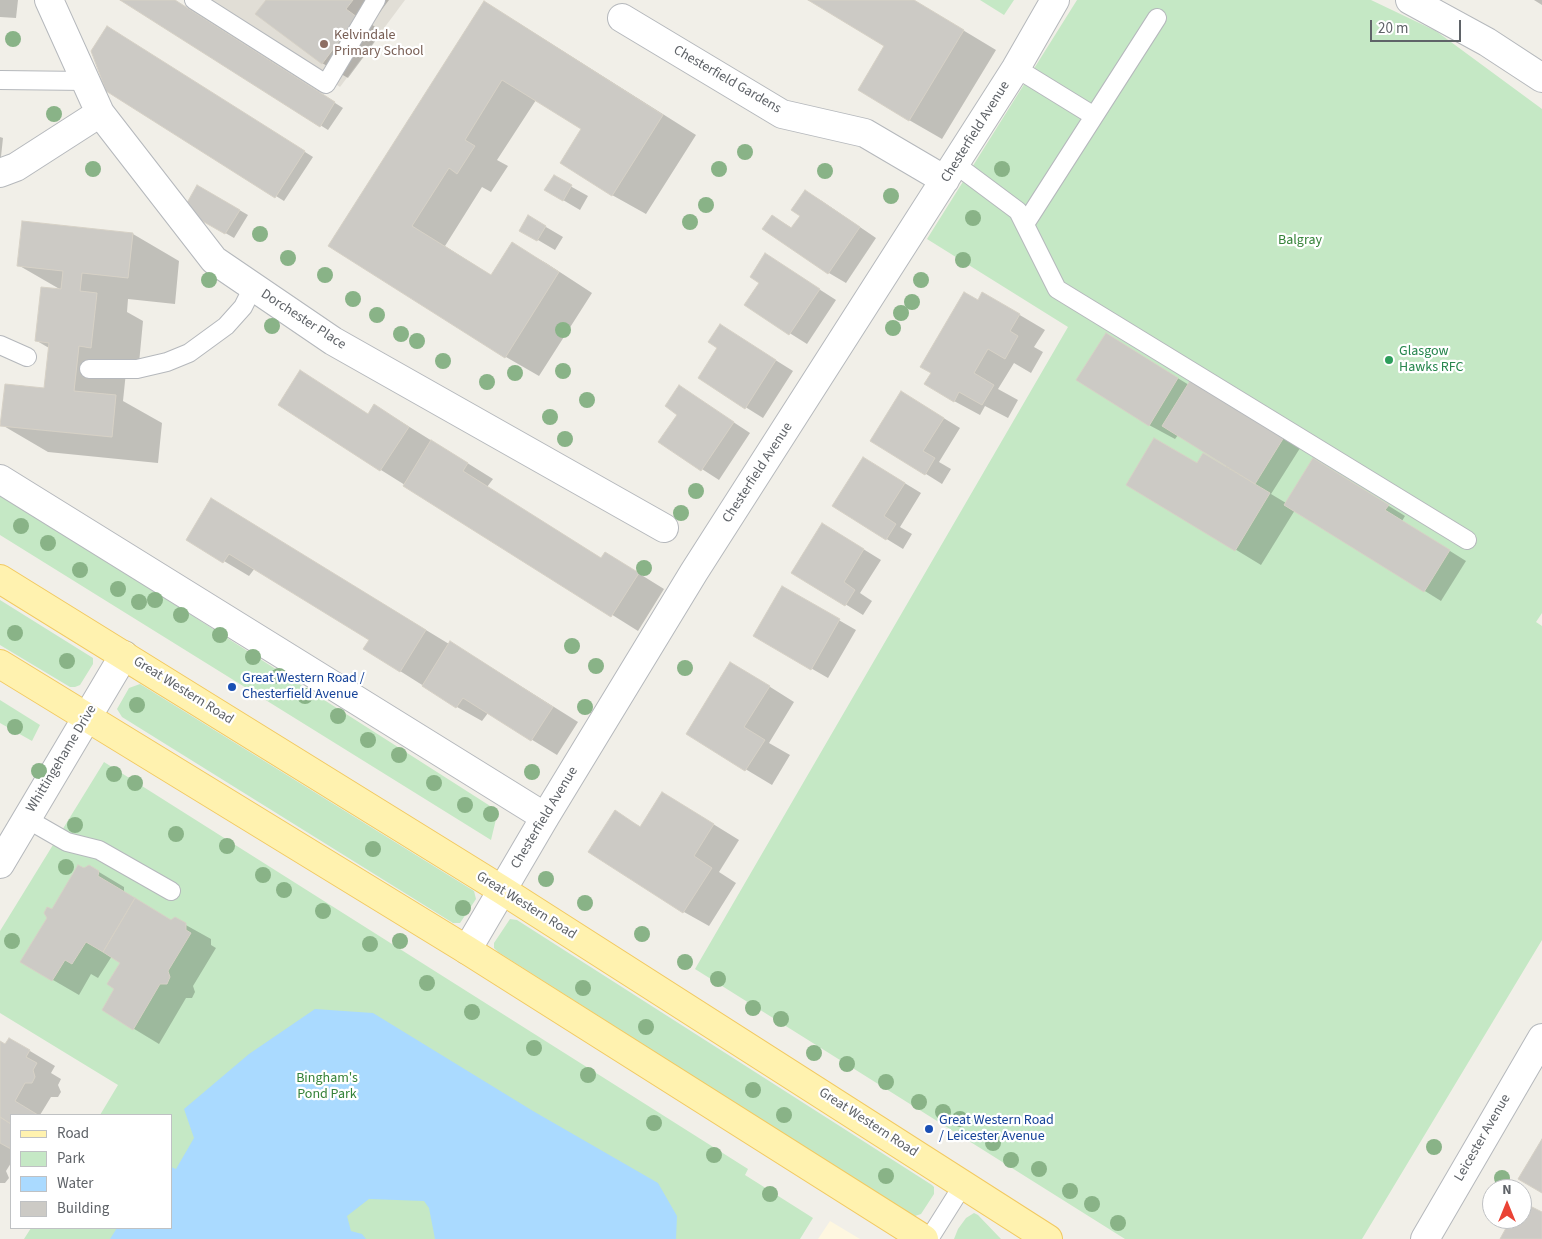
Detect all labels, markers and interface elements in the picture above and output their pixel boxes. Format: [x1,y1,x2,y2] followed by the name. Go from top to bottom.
[1372,10,1463,42] scale bar
[1378,18,1408,39] text: 20 m
[334,28,424,60] place label: Kelvindale Primary School
[318,38,330,50] marker: Kelvindale Primary School
[670,42,784,118] street label: Chesterfield Gardens
[938,78,1014,186] street label: Chesterfield Avenue
[1278,233,1322,249] park label: Balgray
[257,286,349,354] street label: Dorchester Place
[1399,344,1464,377] place label: Glasgow Hawks RFC
[1383,354,1395,366] marker: Glasgow Hawks RFC
[719,420,797,526] street label: Chesterfield Avenue
[130,653,236,729] street label: Great Western Road
[242,671,365,704] place label: Great Western Road / Chesterfield Avenue
[226,681,238,693] marker: Great Western Road / Chesterfield Avenue
[23,702,101,816] street label: Whittingehame Drive
[508,764,582,872] street label: Chesterfield Avenue
[473,868,579,944] street label: Great Western Road
[296,1071,358,1104] park label: Bingham's Pond Park
[815,1085,921,1161] street label: Great Western Road
[1451,1091,1515,1185] street label: Leicester Avenue
[939,1113,1054,1146] place label: Great Western Road / Leicester Avenue
[10,1114,172,1229] legend
[57,1123,89,1144] text: Road
[923,1123,935,1135] marker: Great Western Road / Leicester Avenue
[57,1148,85,1169] text: Park
[57,1173,93,1194] text: Water
[1482,1179,1532,1229] north arrow
[1502,1180,1512,1200] text: N
[57,1198,109,1219] text: Building

